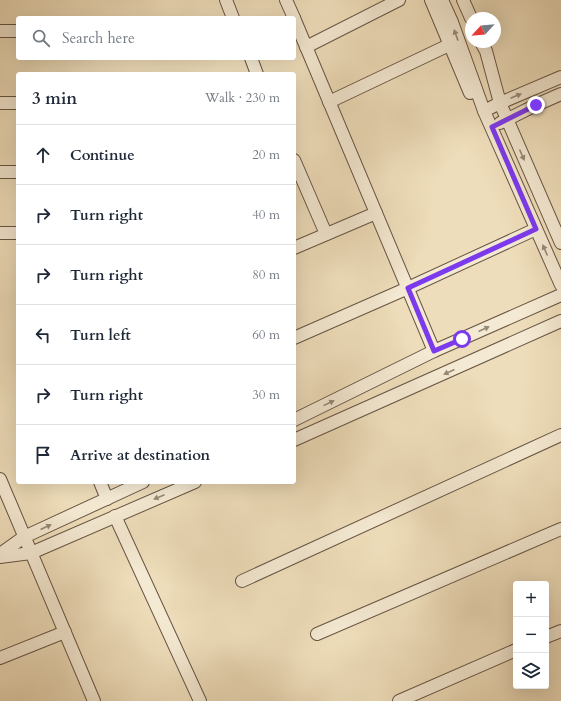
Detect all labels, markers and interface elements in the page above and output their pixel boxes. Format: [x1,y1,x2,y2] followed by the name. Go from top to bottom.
[465,12,501,48] north arrow
[16,16,296,60] search box
[30,27,52,49] icon: search
[62,28,135,48] text: Search here
[453,29,459,41] one-way arrow
[32,87,77,110] text: 3 min
[205,89,280,107] text: Walk · 230 m
[510,93,522,99] one-way arrow
[527,96,545,114] route end
[32,144,54,166] icon: ahead
[70,145,135,165] text: Continue
[252,146,280,164] text: 20 m
[519,150,525,161] one-way arrow
[32,204,54,226] icon: right
[70,205,143,225] text: Turn right
[252,206,280,224] text: 40 m
[542,244,548,255] one-way arrow
[32,264,54,286] icon: right
[70,265,143,285] text: Turn right
[252,266,280,284] text: 80 m
[32,324,54,346] icon: left
[70,325,131,345] text: Turn left
[252,326,280,344] text: 60 m
[479,326,490,332] one-way arrow
[453,330,471,348] route start
[442,369,454,375] one-way arrow
[32,384,54,406] icon: right
[70,385,143,405] text: Turn right
[252,386,280,404] text: 30 m
[323,400,335,406] one-way arrow
[32,444,54,466] icon: arrive
[70,445,210,465] text: Arrive at destination
[153,495,165,501] one-way arrow
[40,524,52,530] one-way arrow
[513,581,549,689] map controls
[513,581,549,617] button: +
[513,617,549,653] button: −
[513,653,549,689] button: layers

